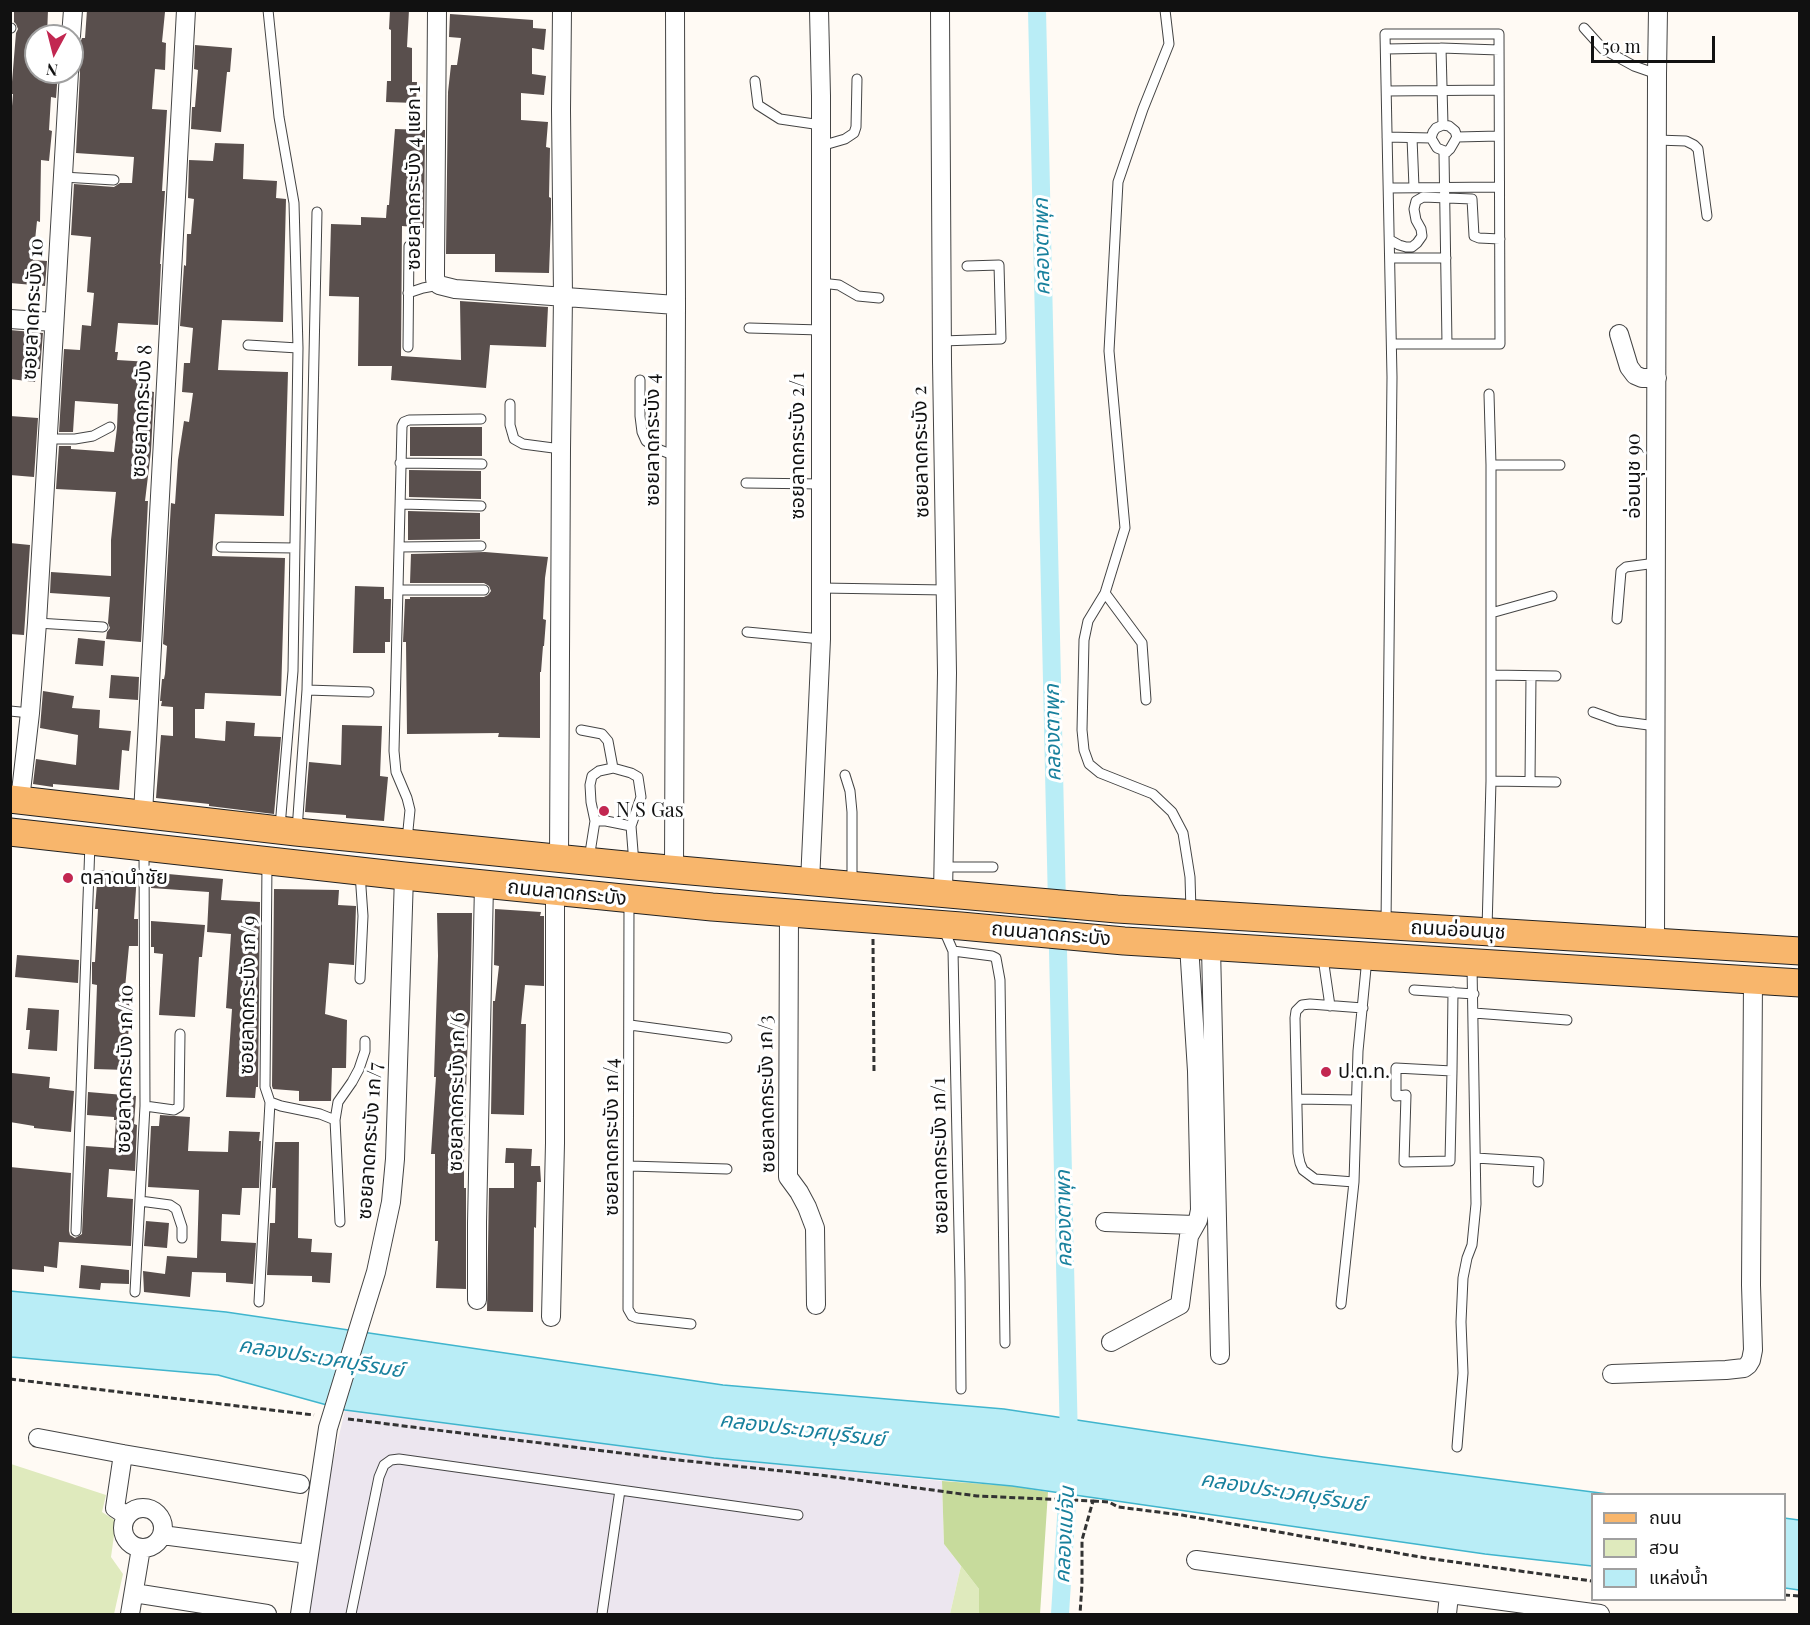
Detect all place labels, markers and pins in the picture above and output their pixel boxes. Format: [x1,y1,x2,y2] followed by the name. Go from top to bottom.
[616,799,684,823] place label: N S Gas
[597,804,611,818] marker: N S Gas
[80,866,168,890] place label: ตลาดนำชัย
[61,871,75,885] marker: ตลาดนำชัย
[1338,1060,1390,1084] place label: ป.ต.ท.
[1319,1065,1333,1079] marker: ป.ต.ท.

